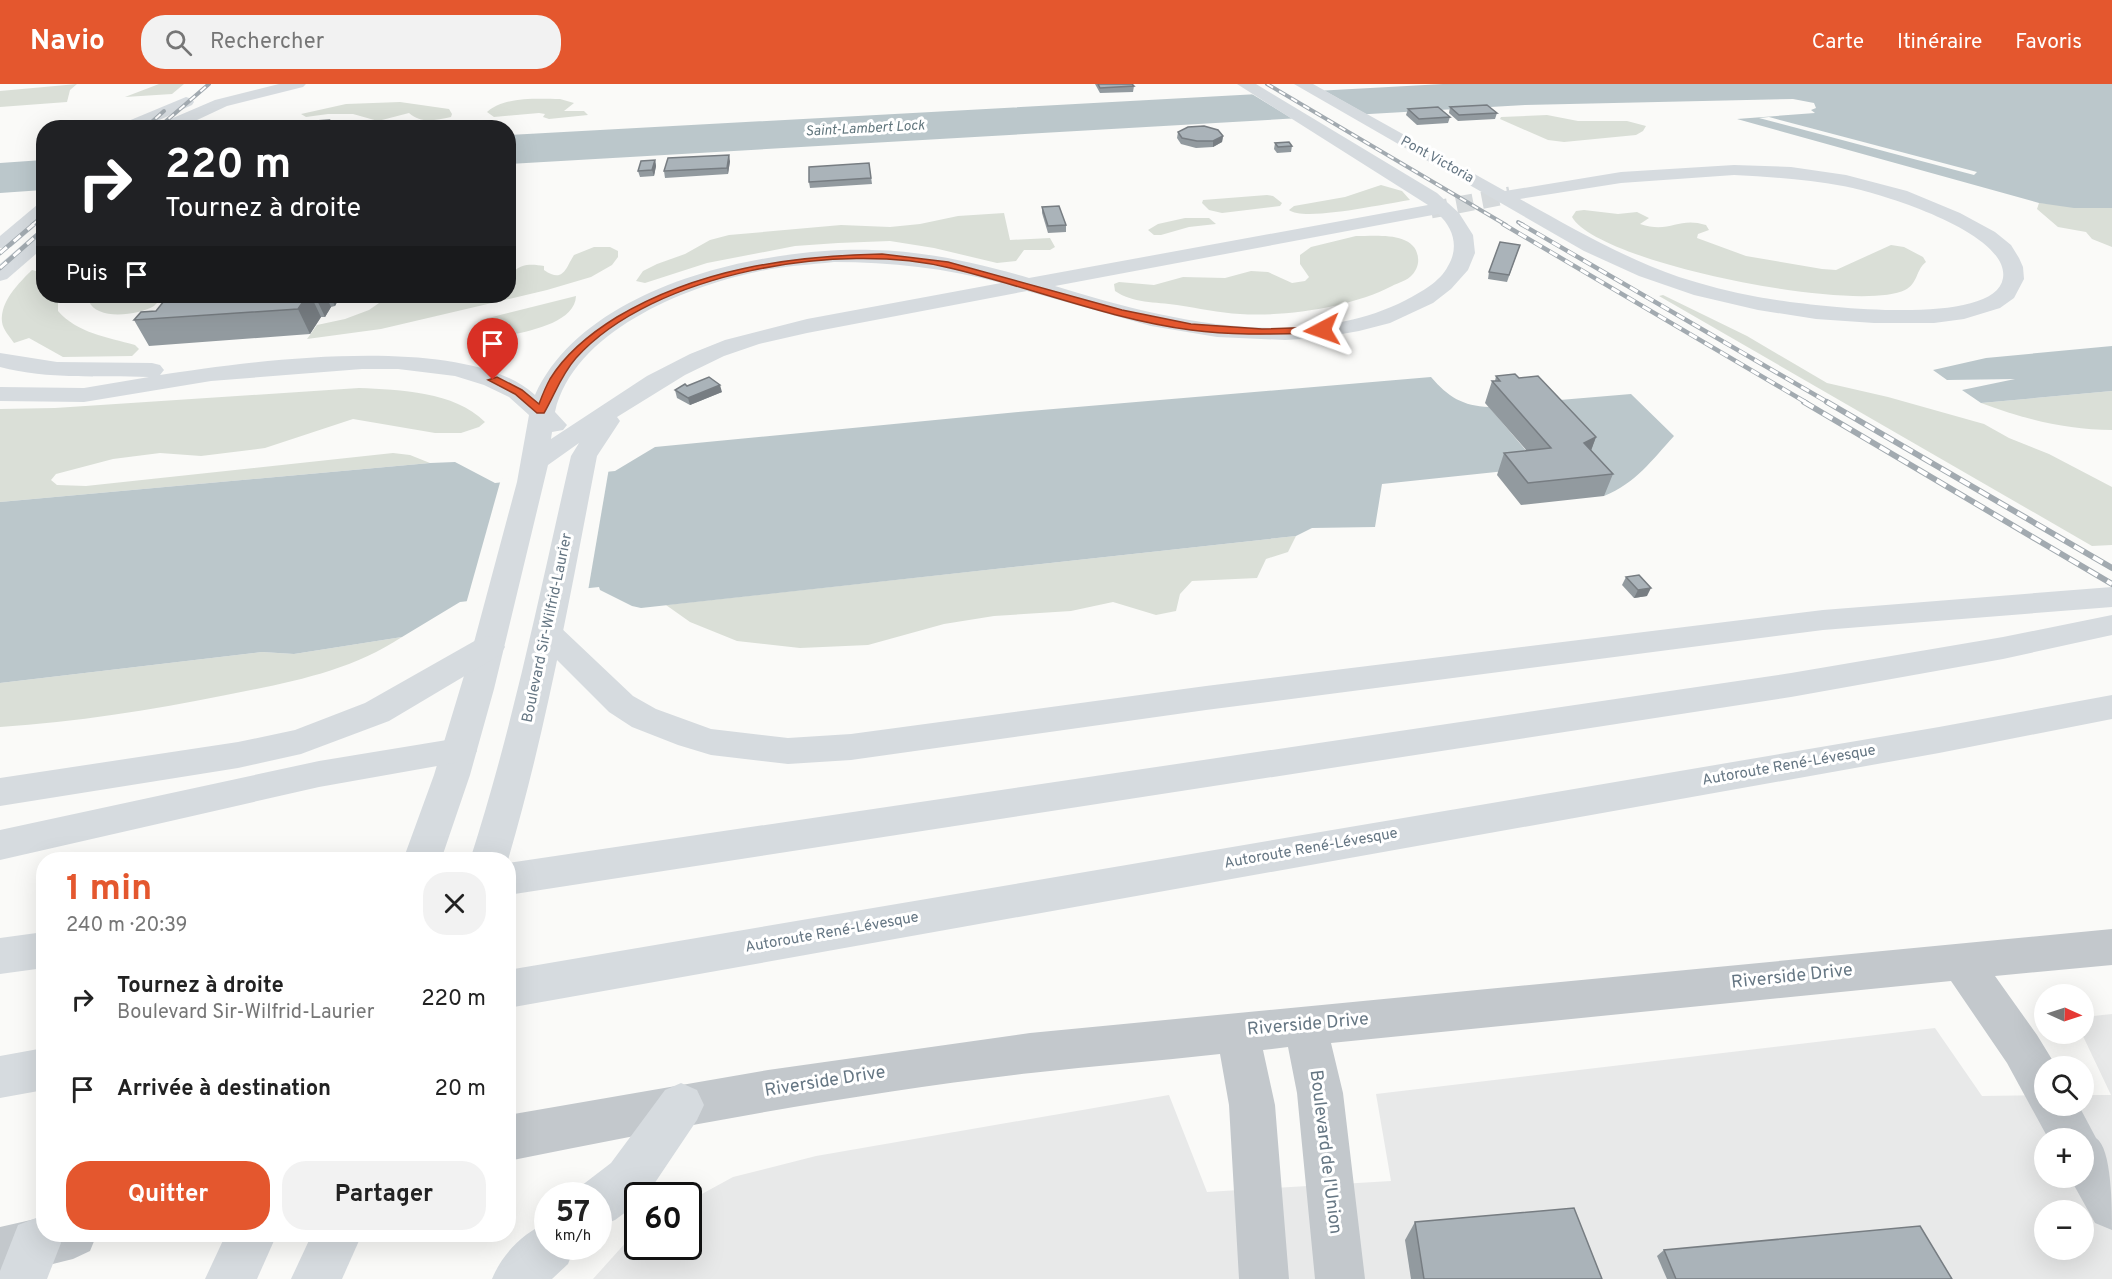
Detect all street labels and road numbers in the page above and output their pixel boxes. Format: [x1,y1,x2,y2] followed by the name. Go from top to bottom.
[1397,133,1477,187] street label: Pont Victoria
[519,531,577,724] street label: Boulevard Sir-Wilfrid-Laurier
[1701,741,1877,791] street label: Autoroute René-Lévesque
[1223,824,1399,874] street label: Autoroute René-Lévesque
[744,908,920,958] street label: Autoroute René-Lévesque
[1730,959,1854,995] street label: Riverside Drive
[1246,1008,1370,1042] street label: Riverside Drive
[763,1061,887,1103] street label: Riverside Drive
[1304,1068,1346,1236] street label: Boulevard de l'Union

